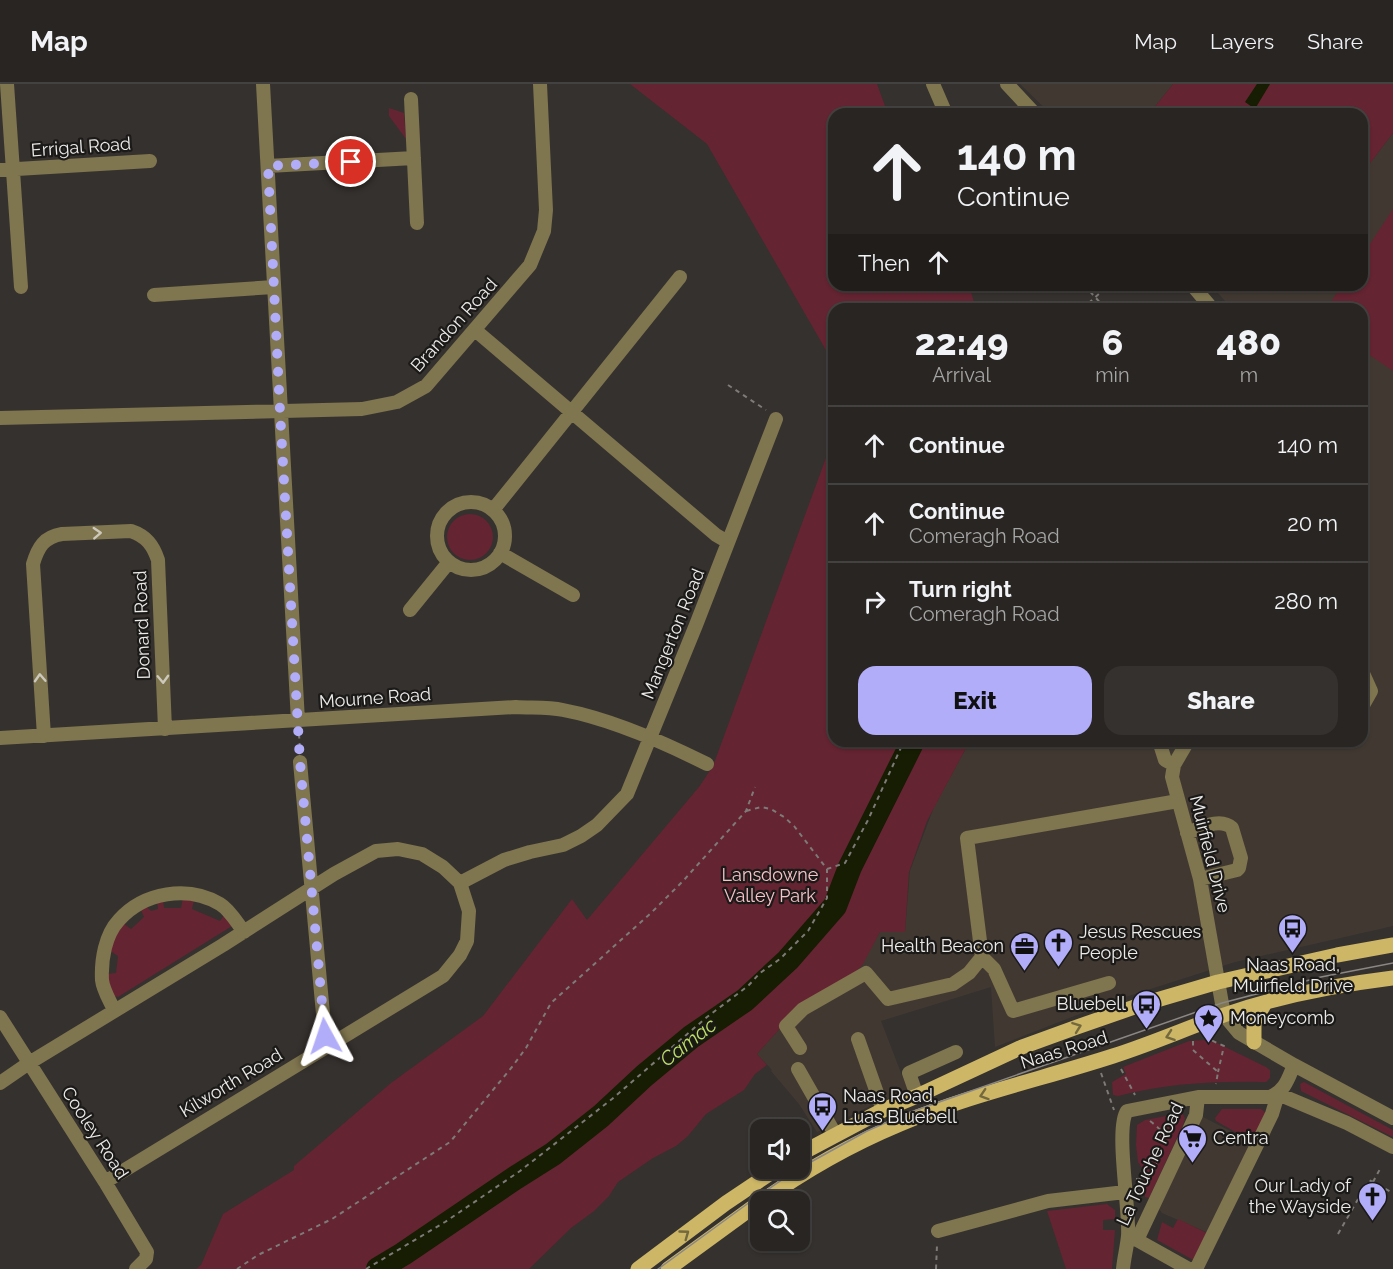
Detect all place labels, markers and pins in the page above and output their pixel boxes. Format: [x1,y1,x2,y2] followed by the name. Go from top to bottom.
[325,136,376,187] pin
[1277,912,1309,954] bus stop icon: Naas Road, Muirfield Drive
[1079,921,1202,963] place label: Jesus Rescues People
[1042,926,1074,968] church icon: Jesus Rescues People
[1009,930,1041,972] office icon: Health Beacon
[881,935,1004,956] place label: Health Beacon
[1233,954,1353,996] place label: Naas Road, Muirfield Drive
[1131,988,1163,1030] bus stop icon: Bluebell
[1056,993,1126,1014] place label: Bluebell
[1193,1002,1225,1044] place icon: Moneycomb
[1230,1007,1335,1028] place label: Moneycomb
[843,1085,957,1127] place label: Naas Road, Luas Bluebell
[806,1090,838,1132] bus stop icon: Naas Road, Luas Bluebell
[1176,1122,1208,1164] supermarket icon: Centra
[1213,1127,1268,1148] place label: Centra
[1249,1175,1352,1217] place label: Our Lady of the Wayside
[1356,1180,1388,1222] church icon: Our Lady of the Wayside

